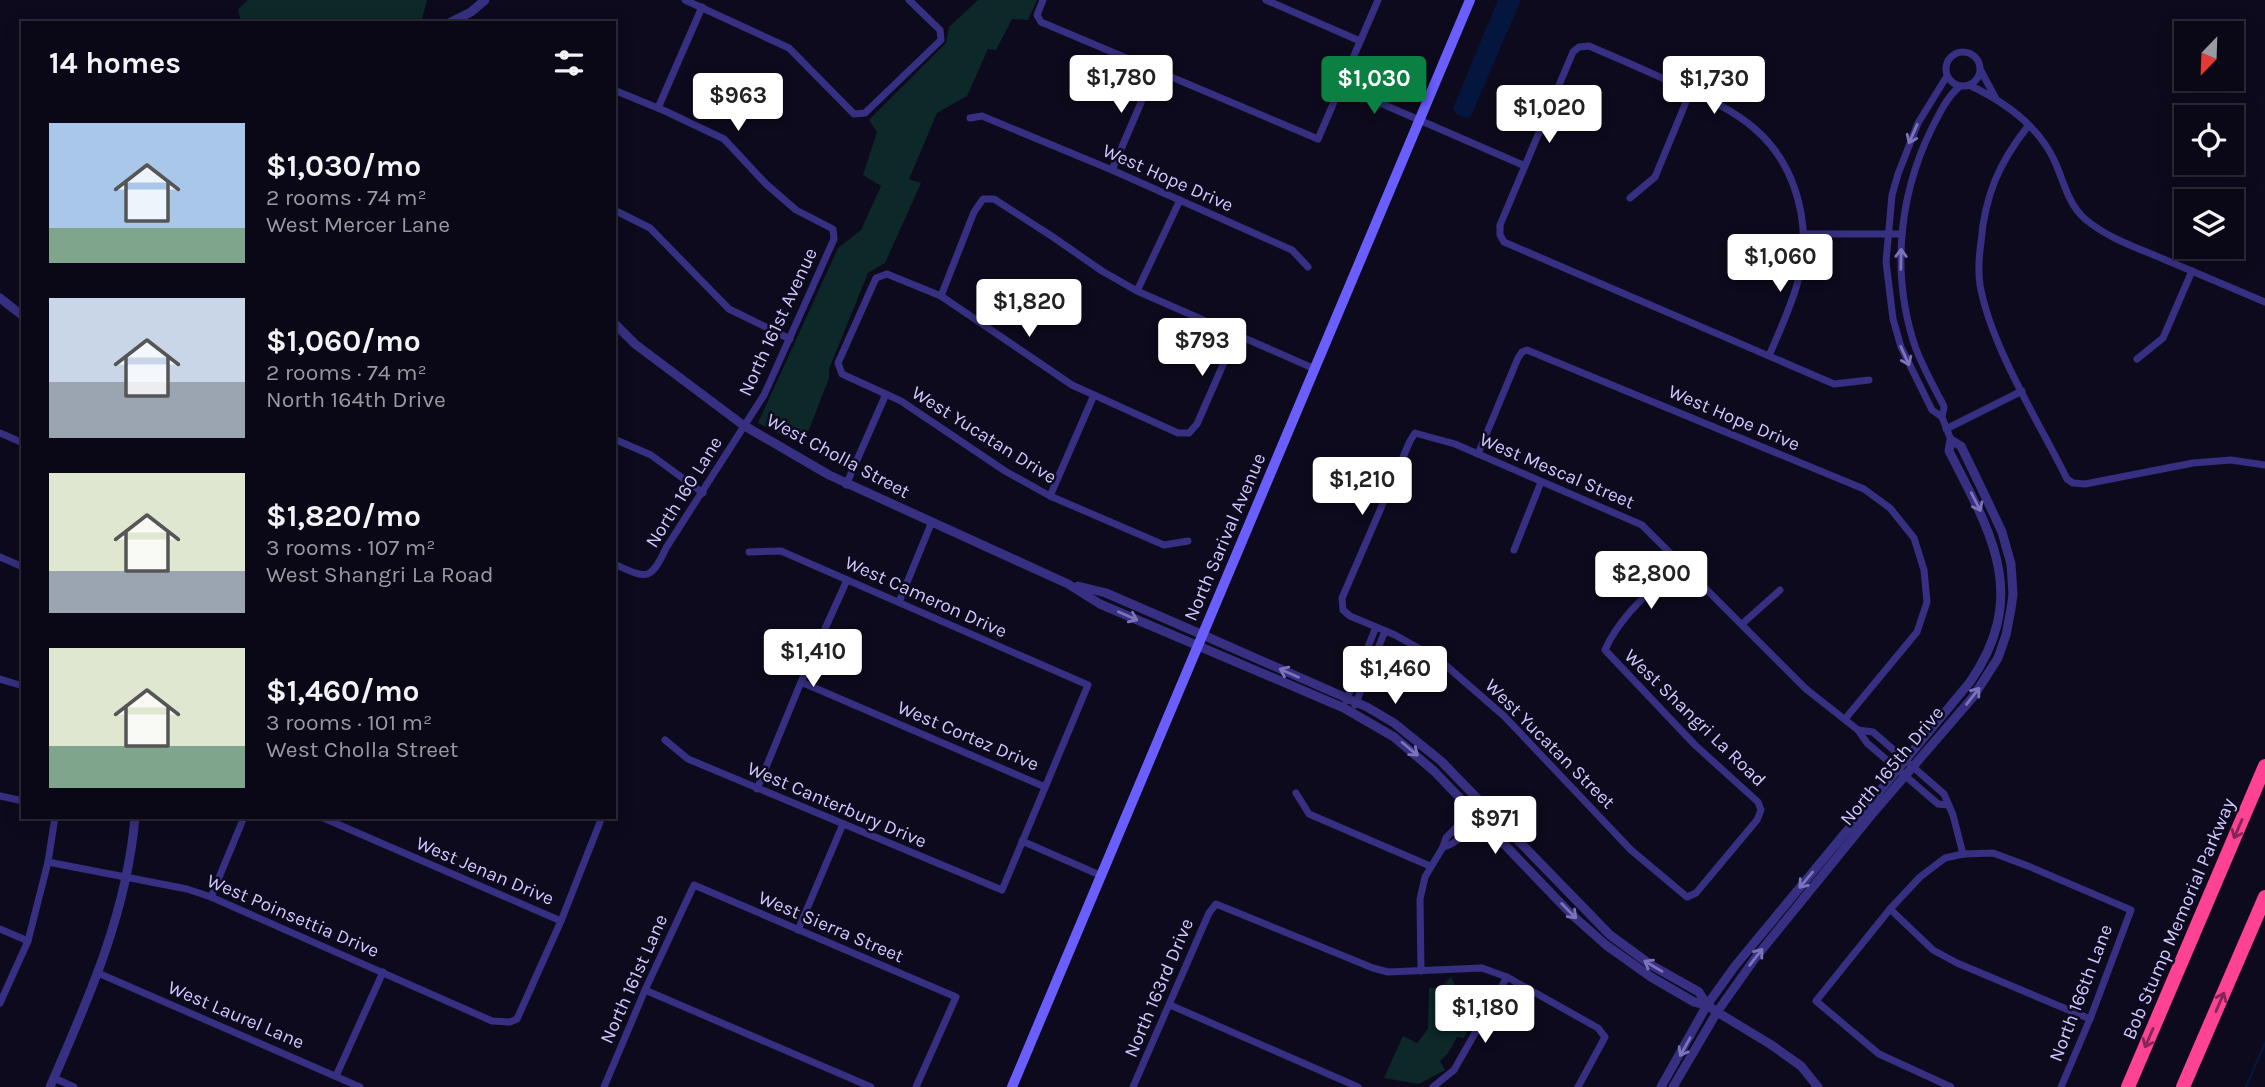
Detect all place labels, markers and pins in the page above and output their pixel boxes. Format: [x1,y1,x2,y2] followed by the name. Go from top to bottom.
[1064,55,1178,115] pin: $1,780
[1317,57,1431,116] pin: $1,030
[1657,57,1771,116] pin: $1,730
[697,74,779,133] pin: $963
[1492,86,1606,145] pin: $1,020
[1723,234,1837,294] pin: $1,060
[972,280,1086,339] pin: $1,820
[1161,318,1243,378] pin: $793
[1305,458,1419,517] pin: $1,210
[1594,552,1708,611] pin: $2,800
[756,630,870,689] pin: $1,410
[1338,646,1452,706] pin: $1,460
[1454,796,1536,856] pin: $971
[1428,986,1542,1045] pin: $1,180

